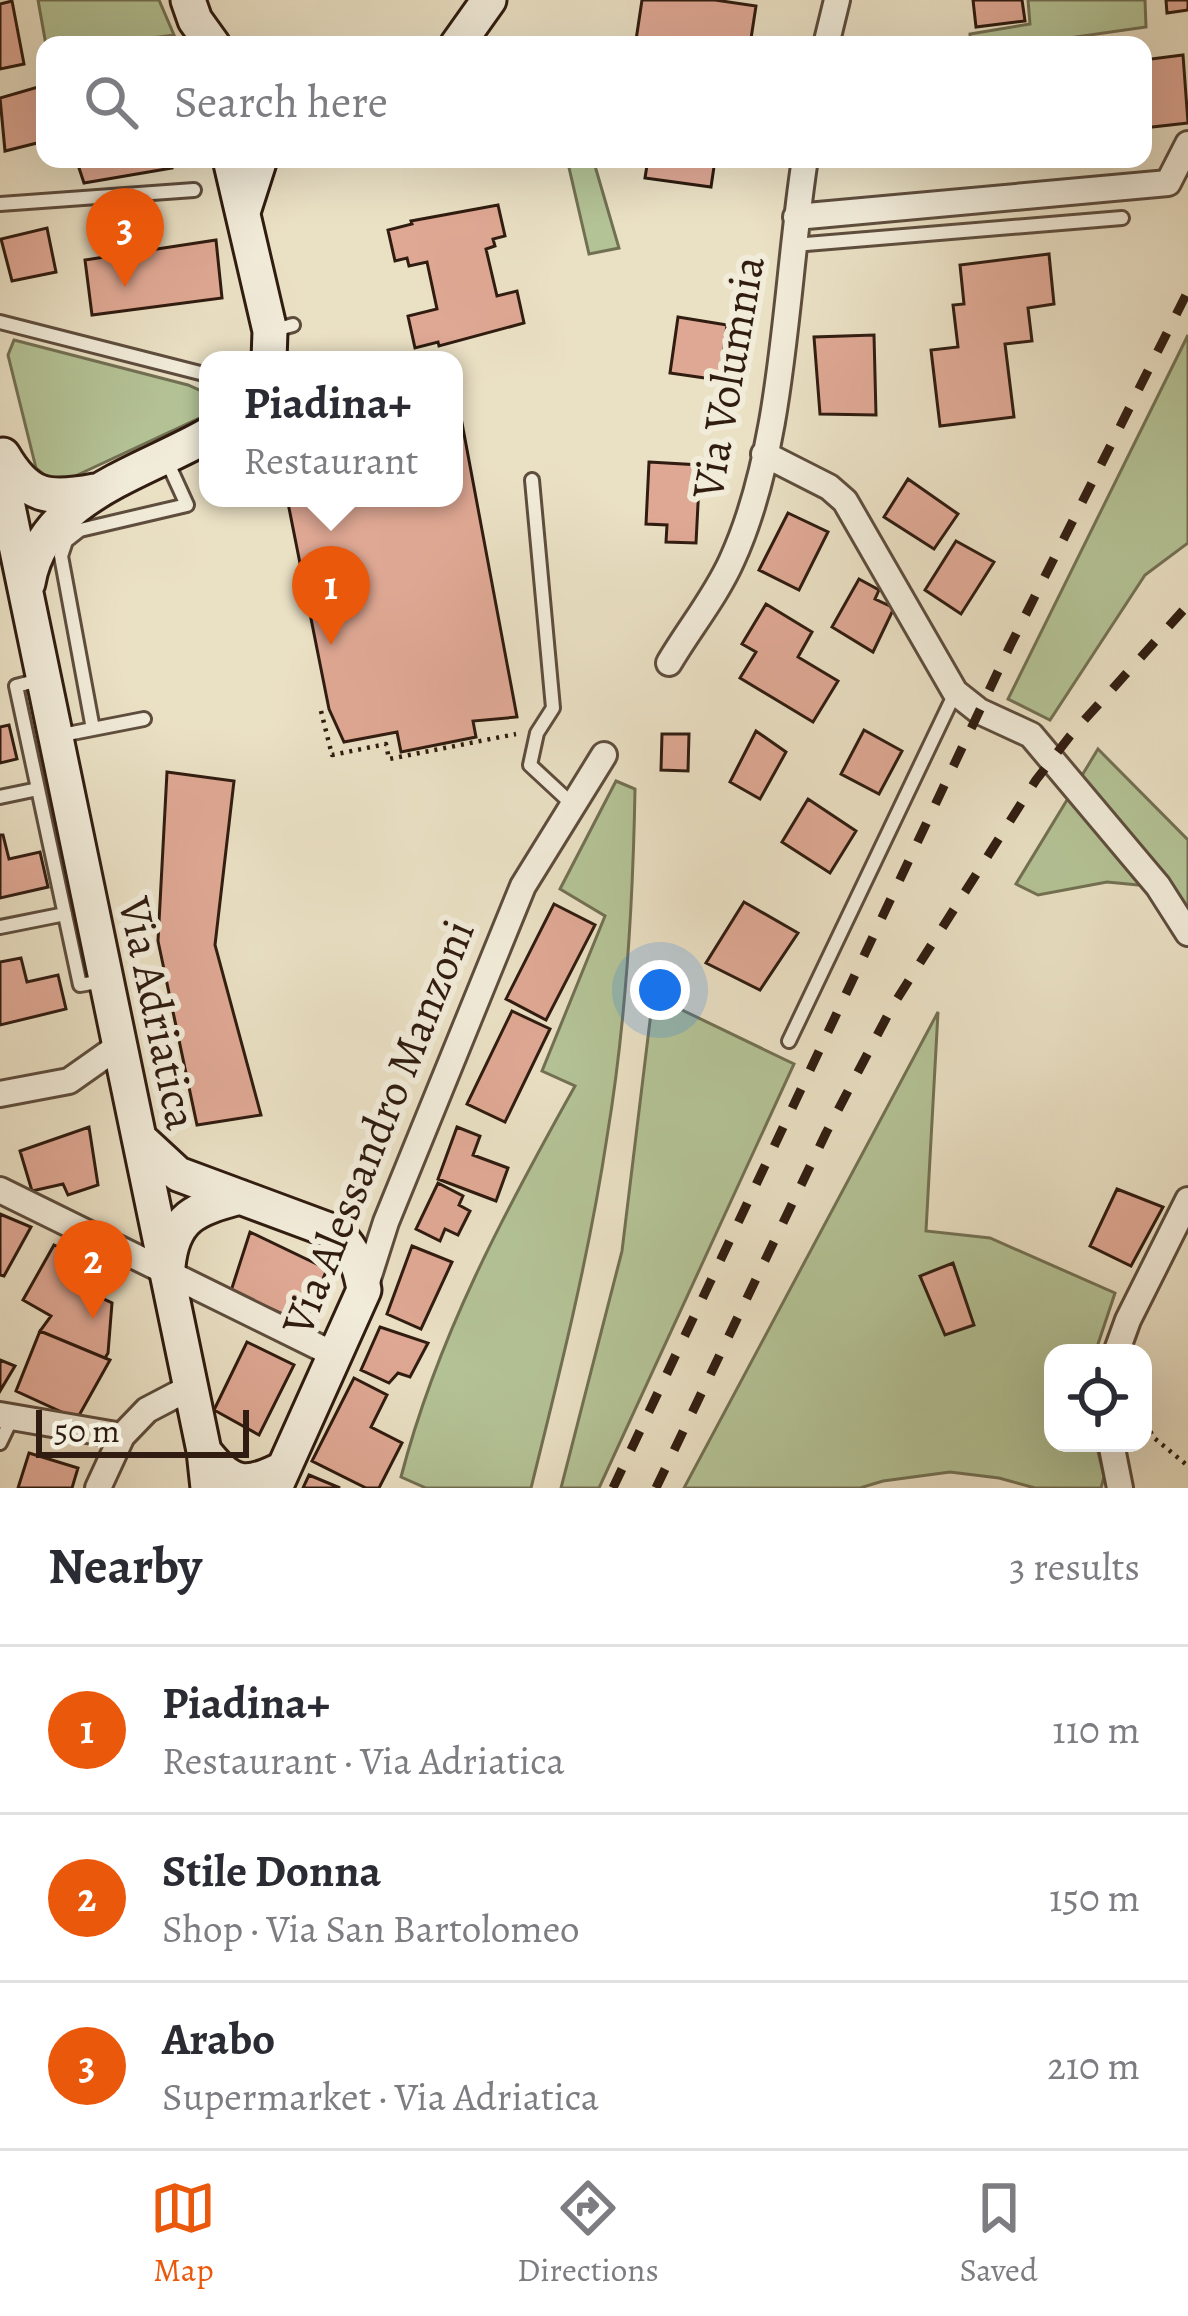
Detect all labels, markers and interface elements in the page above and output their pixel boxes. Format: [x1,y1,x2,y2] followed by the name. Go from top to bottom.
[36,36,1152,168] search box
[78,69,144,135] icon: search
[174,71,388,133] text: Search here
[86,188,164,287] pin: 3
[676,251,780,505] street label: Via Volumnia
[199,351,463,507] popup
[244,372,411,434] text: Piadina+
[244,434,418,487] text: Restaurant
[292,546,370,645] pin: 1
[103,890,213,1135] street label: Via Adriatica
[266,911,490,1345] street label: Via Alessandro Manzoni
[630,960,690,1020] your location
[54,1220,132,1319] pin: 2
[1044,1344,1152,1452] map controls
[1044,1344,1152,1452] button: locate
[36,1404,249,1457] scale bar
[54,1408,120,1453] text: 50 m
[48,1531,202,1601] text: Nearby
[1009,1540,1140,1593] text: 3 results
[162,1672,330,1734] text: Piadina+
[80,1703,94,1756] text: 1
[1052,1703,1140,1756] text: 110 m
[162,1734,565,1787] text: Restaurant · Via Adriatica
[162,1840,381,1902] text: Stile Donna
[78,1871,96,1924] text: 2
[1049,1871,1140,1924] text: 150 m
[162,1902,580,1955] text: Shop · Via San Bartolomeo
[162,2008,275,2070] text: Arabo
[79,2039,95,2092] text: 3
[1047,2039,1140,2092] text: 210 m
[162,2070,599,2123] text: Supermarket · Via Adriatica
[150,2175,216,2292] tab: Map
[517,2175,659,2292] tab: Directions
[959,2175,1038,2292] tab: Saved

